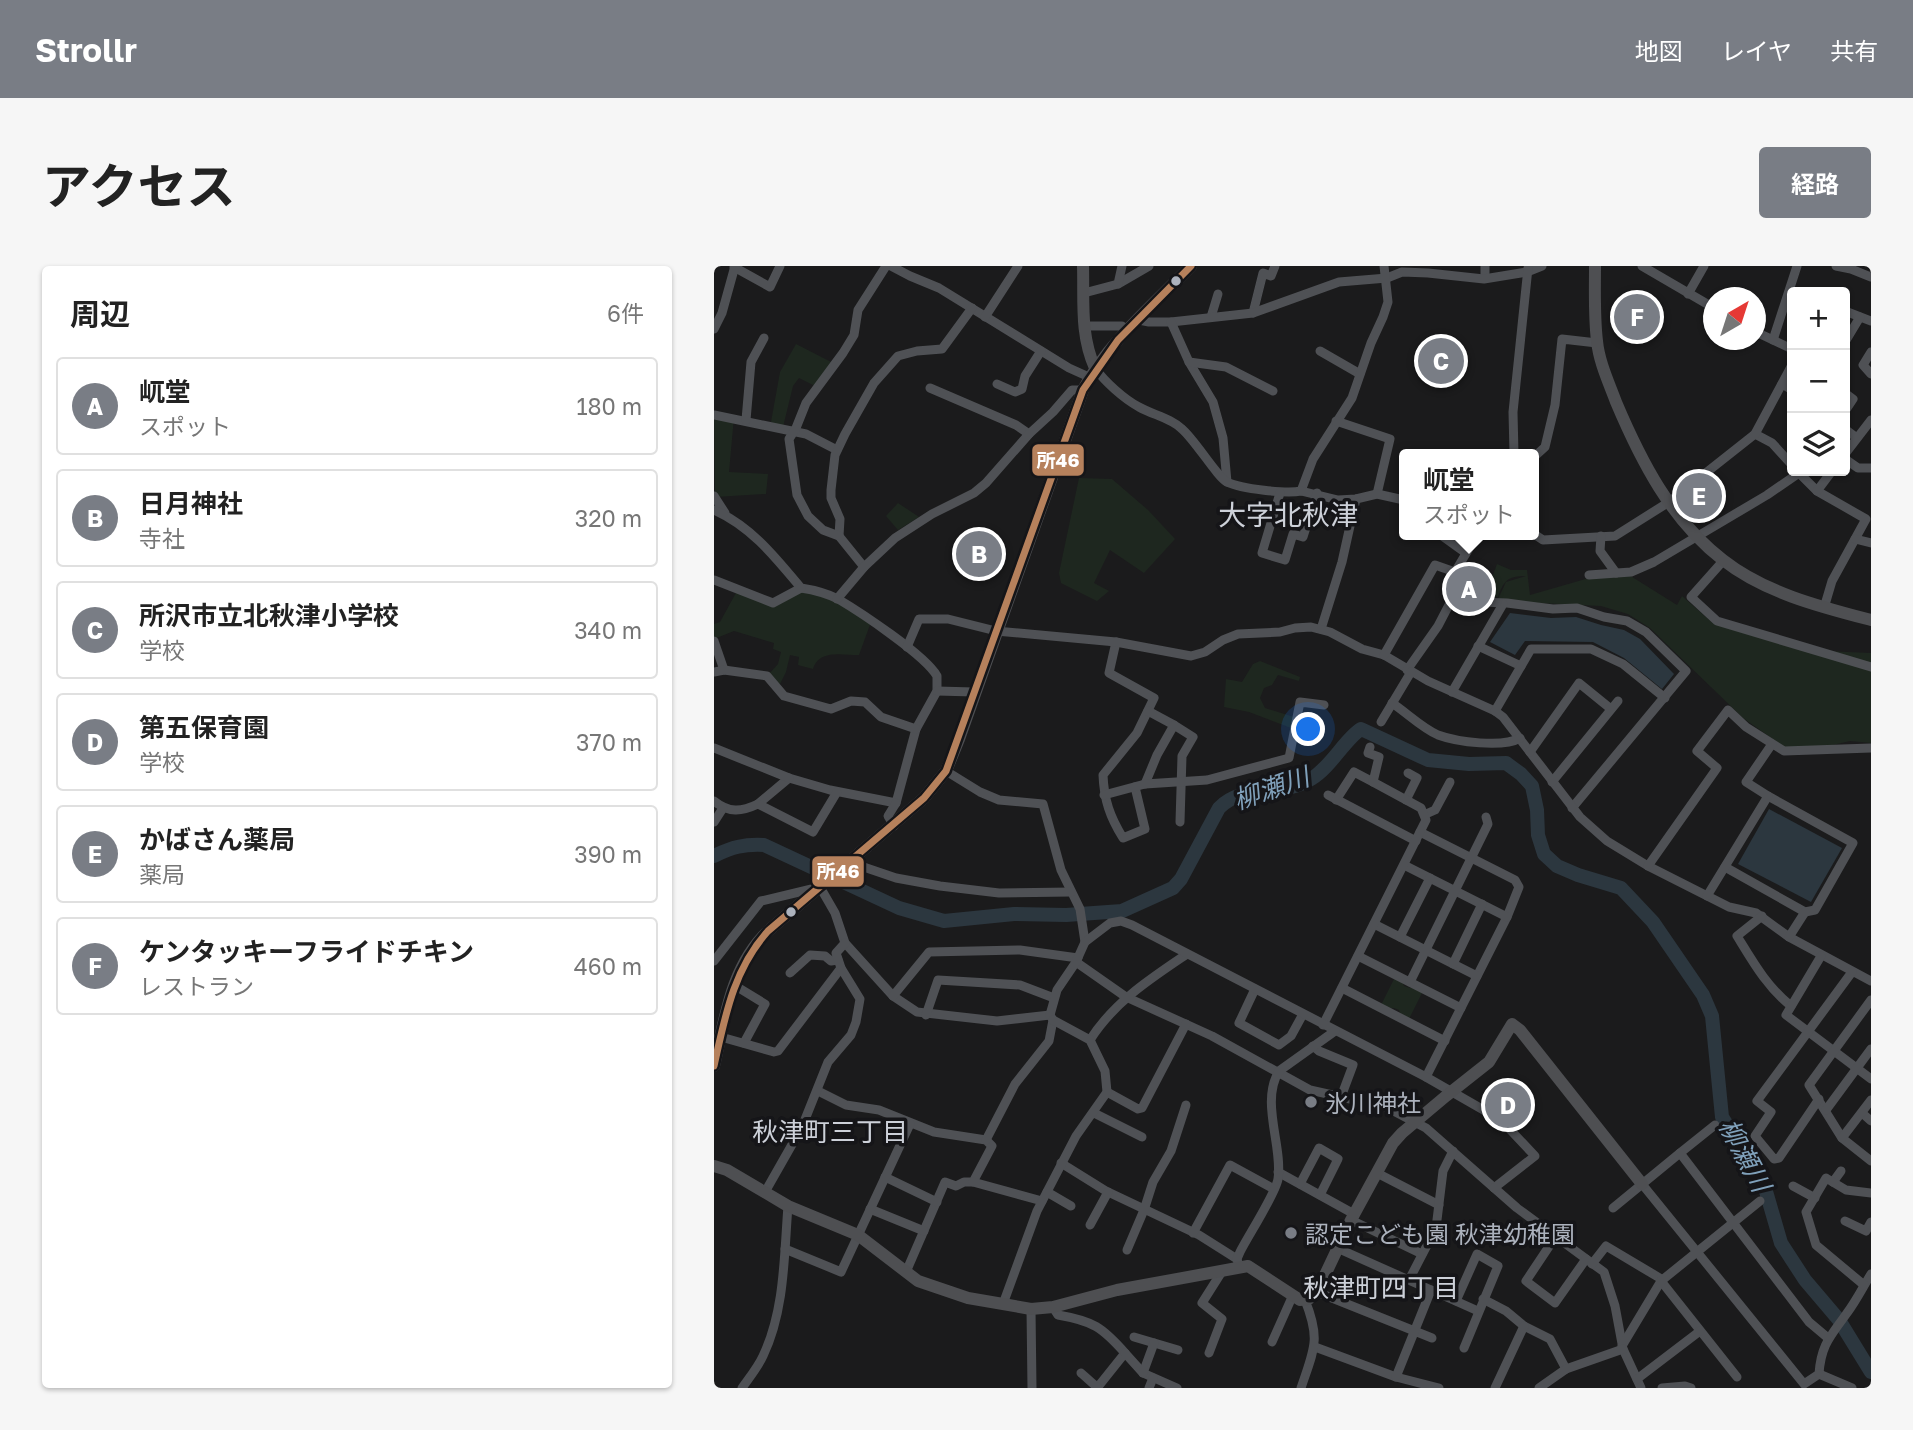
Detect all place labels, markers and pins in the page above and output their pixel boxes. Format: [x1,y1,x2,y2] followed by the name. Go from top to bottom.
[1169,274,1183,288] unlabelled marker
[1614,291,1660,343] pin: F
[1418,335,1464,387] pin: C
[1676,470,1722,522] pin: E
[956,528,1002,580] pin: B
[1446,563,1492,615] pin: A
[784,905,798,919] unlabelled marker
[1485,1079,1531,1131] pin: D
[1325,1088,1421,1117] place label: 氷川神社
[1303,1094,1319,1110] marker: 氷川神社
[1305,1219,1575,1248] place label: 認定こども園 秋津幼稚園
[1283,1225,1299,1241] marker: 認定こども園 秋津幼稚園

